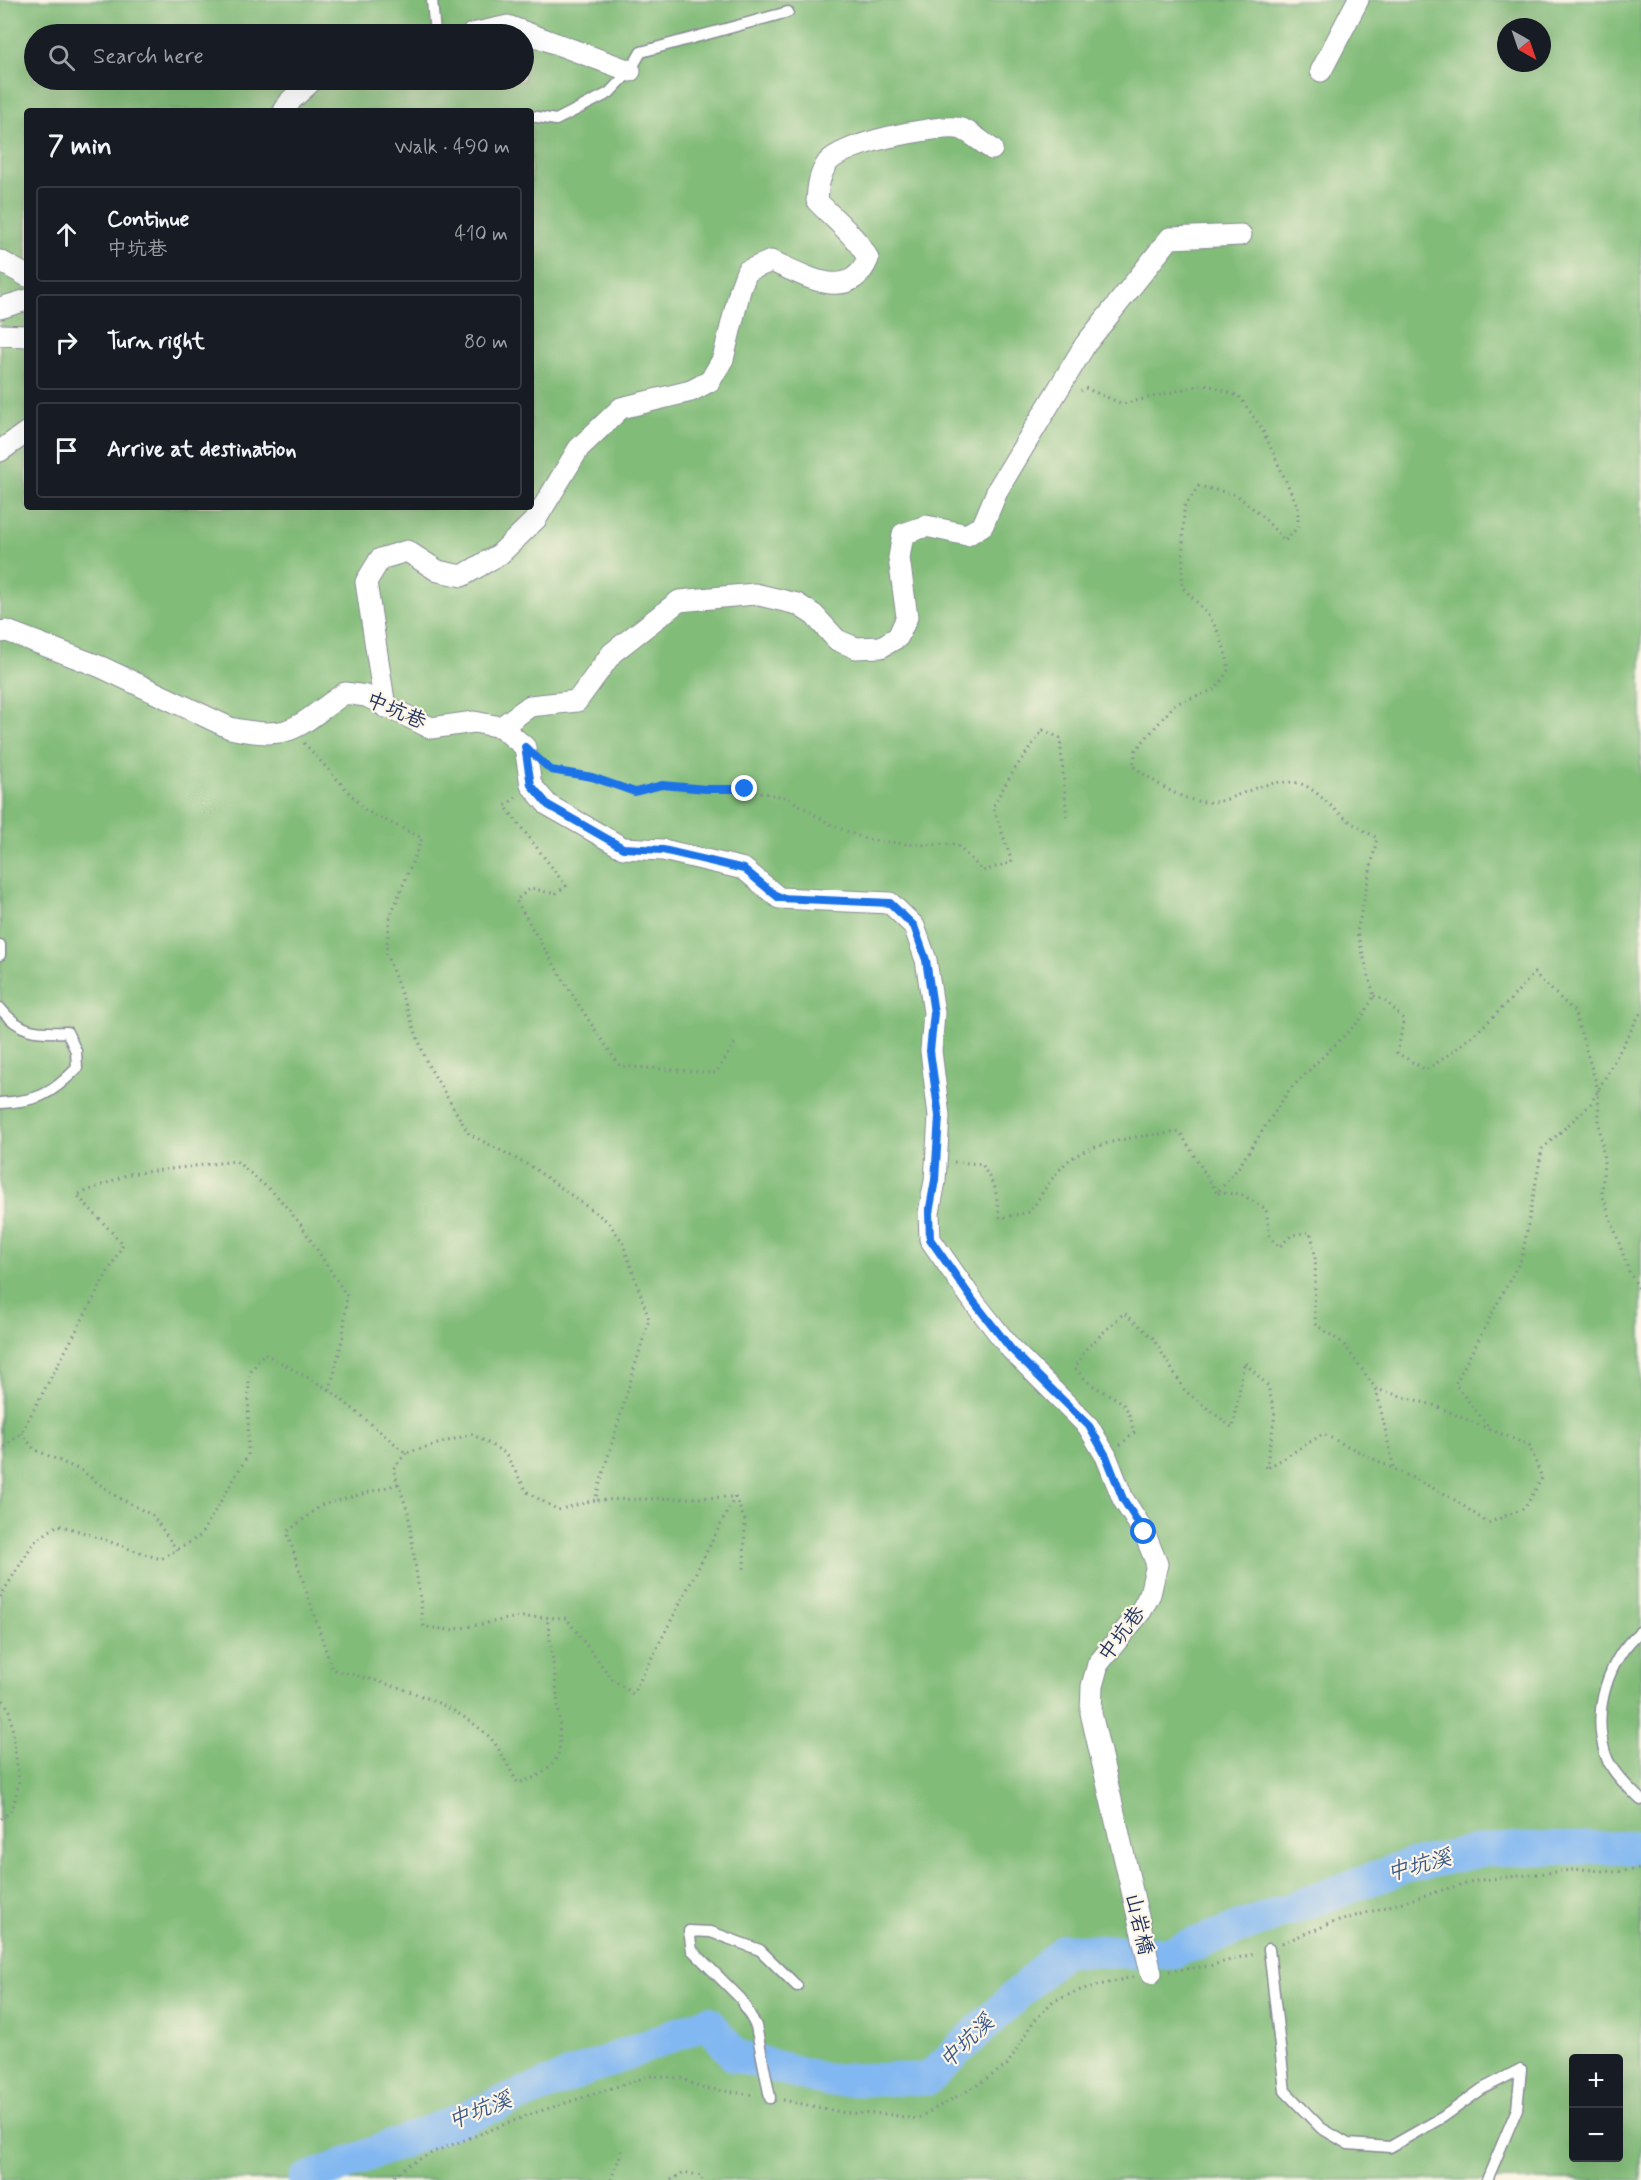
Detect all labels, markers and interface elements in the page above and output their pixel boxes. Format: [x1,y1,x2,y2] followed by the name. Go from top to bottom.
[1497,18,1551,72] north arrow
[24,24,534,90] search box
[45,41,78,74] icon: search
[93,43,204,71] text: Search here
[48,130,112,164] text: 7 min
[395,134,510,161] text: Walk · 490 m
[107,206,189,234] text: Continue
[50,218,83,251] icon: ahead
[454,221,508,248] text: 410 m
[107,236,167,263] text: 中坑巷
[50,326,83,359] icon: right
[107,328,205,356] text: Turn right
[464,329,508,356] text: 80 m
[50,434,83,467] icon: arrive
[107,436,297,464] text: Arrive at destination
[362,686,430,736] street label: 中坑巷
[731,775,757,801] route end
[1130,1518,1156,1544] route start
[1092,1600,1152,1668] street label: 中坑巷
[1383,1844,1455,1888] water label: 中坑溪
[1118,1890,1160,1958] street label: 山岩橋
[934,2008,1001,2075] water label: 中坑溪
[1569,2054,1623,2162] map controls
[1569,2054,1623,2108] button: +
[444,2086,517,2136] water label: 中坑溪
[1569,2108,1623,2162] button: −

